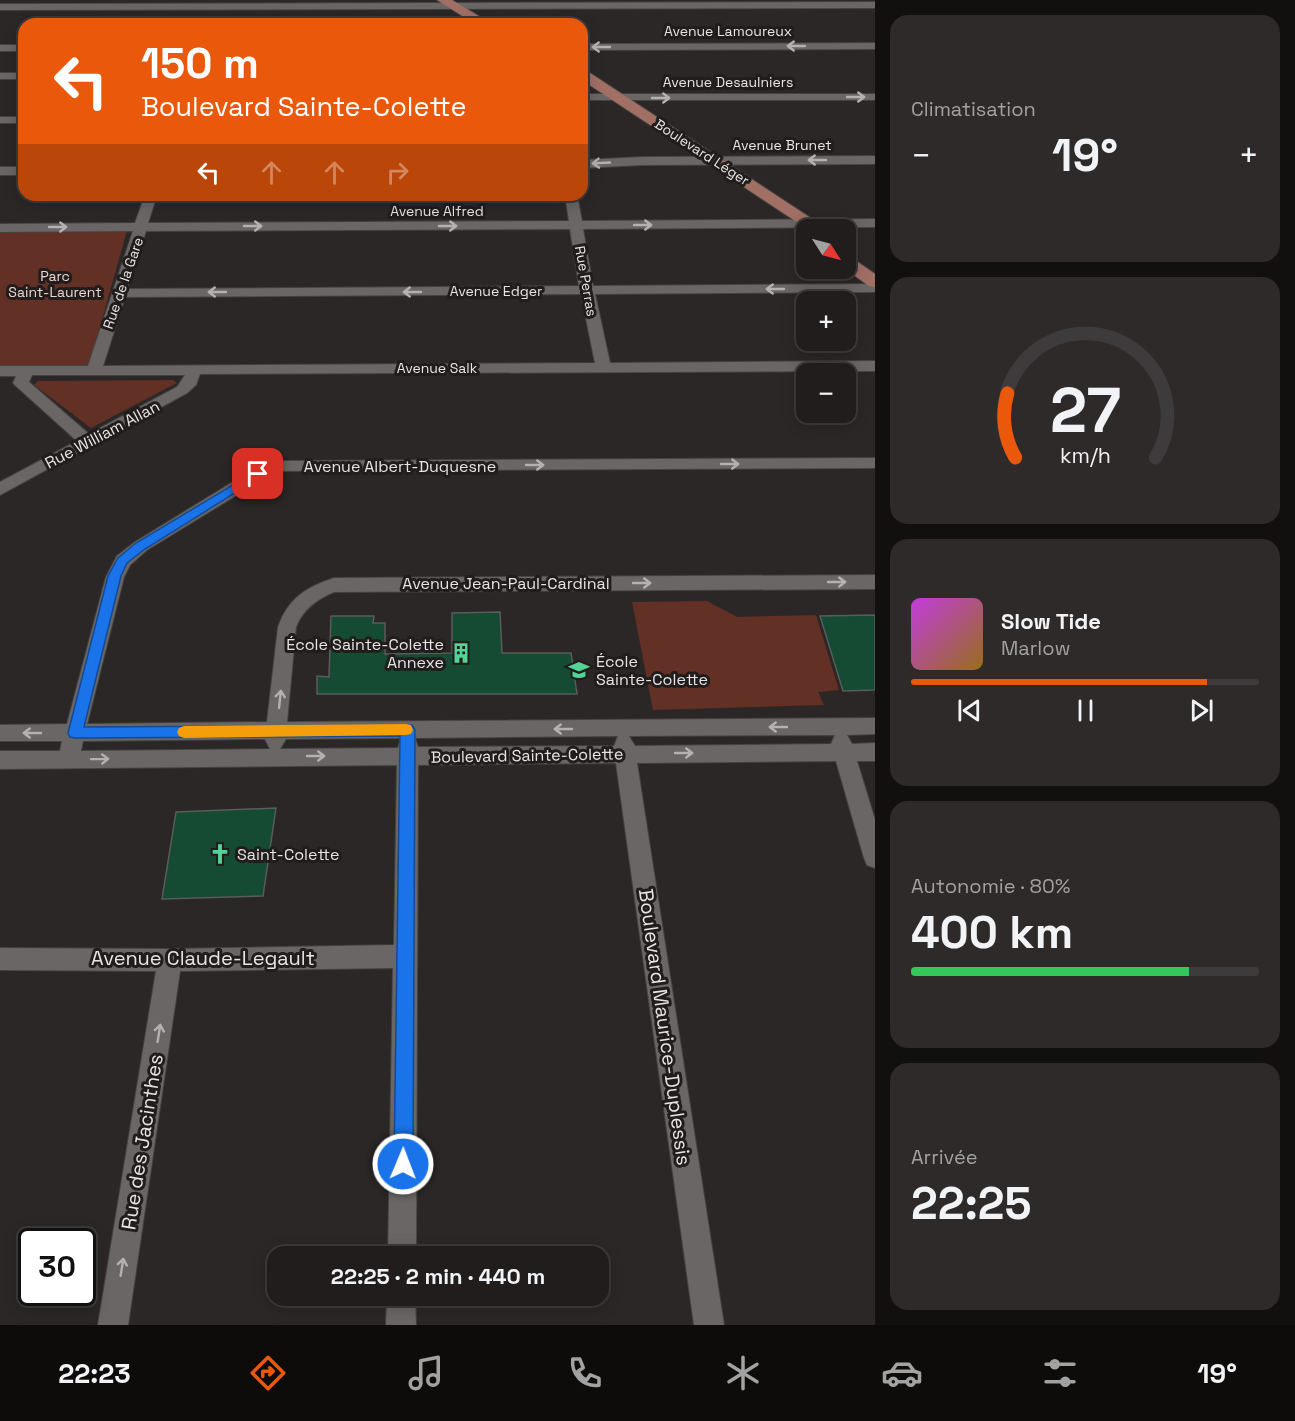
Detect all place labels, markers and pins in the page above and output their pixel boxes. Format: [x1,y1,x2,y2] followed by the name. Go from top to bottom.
[232,448,283,499] pin
[286,634,444,673] place label: École Sainte-Colette Annexe
[449,641,473,665] building icon: École Sainte-Colette Annexe
[596,651,708,690] place label: École Sainte-Colette
[567,658,591,682] school or university icon: École Sainte-Colette
[208,842,232,866] church icon: Saint-Colette
[237,844,339,865] place label: Saint-Colette

